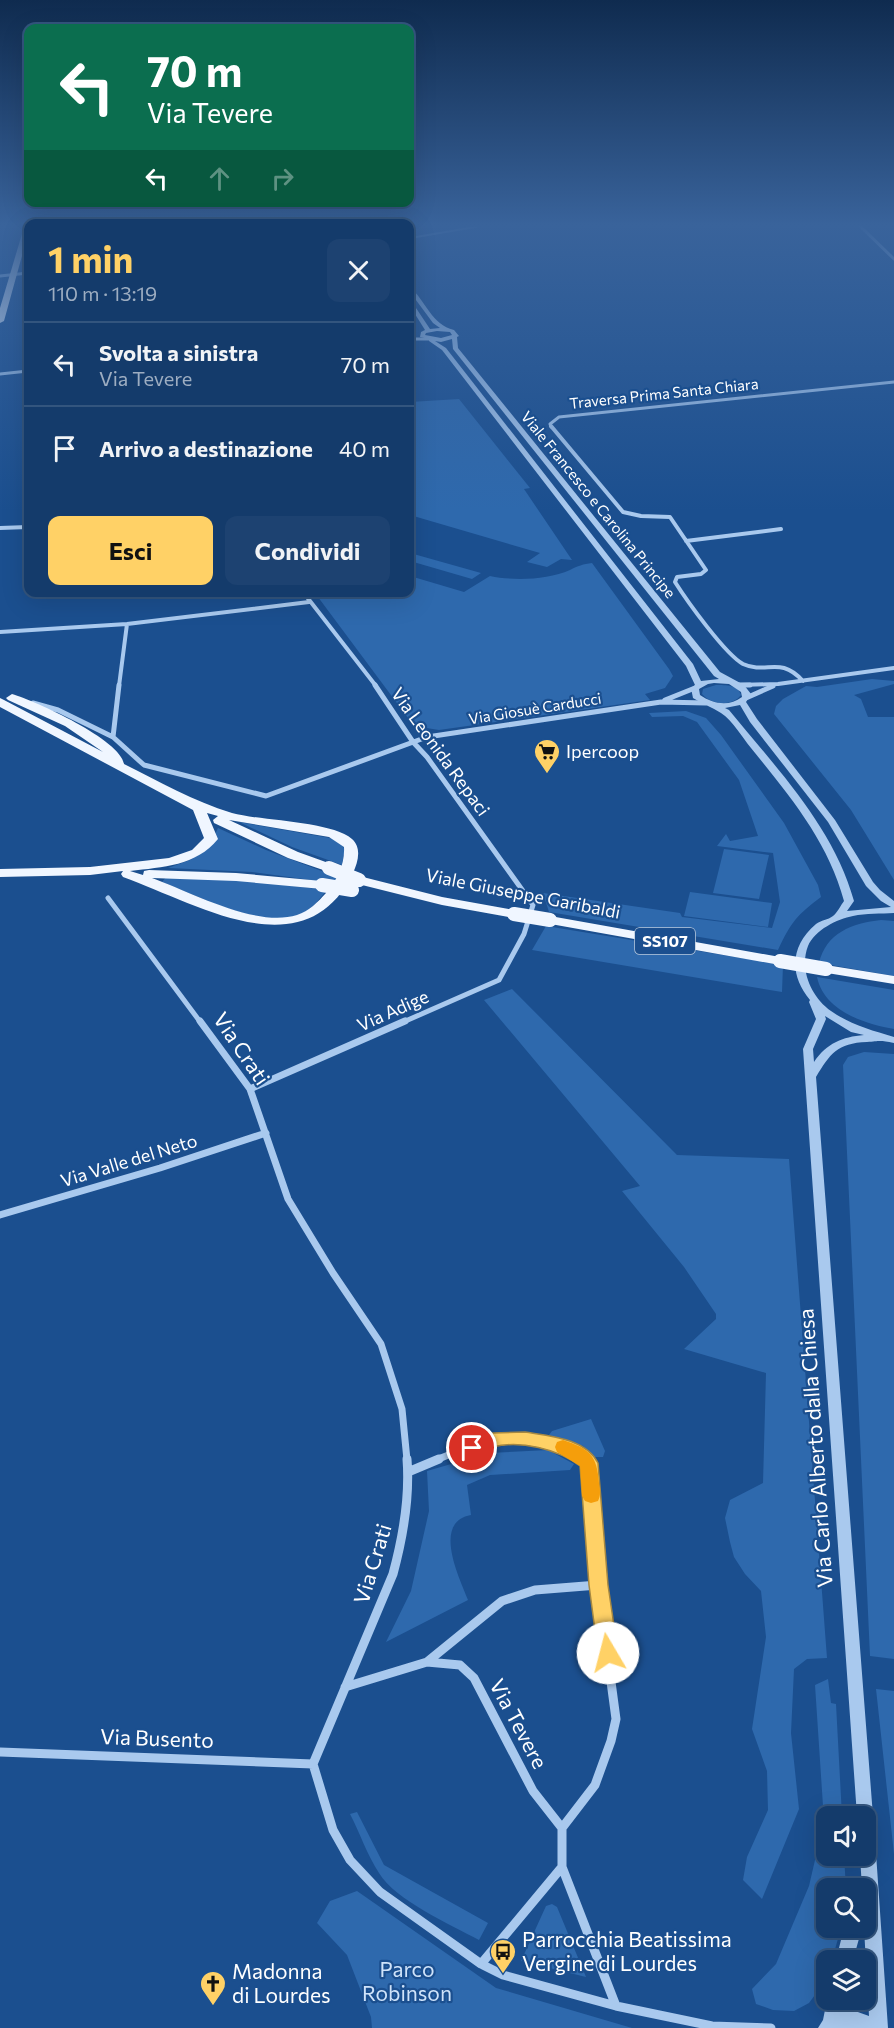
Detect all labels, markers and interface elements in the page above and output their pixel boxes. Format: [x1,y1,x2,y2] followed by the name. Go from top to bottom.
[147,44,242,96] text: 70 m
[48,48,126,126] icon: left
[147,96,273,129] text: Via Tevere
[140,162,173,195] icon: left
[203,162,236,195] icon: ahead
[266,162,299,195] icon: right
[48,236,133,280] text: 1 min
[327,239,390,302] button: close
[48,281,157,305] text: 110 m · 13:19
[99,339,258,366] text: Svolta a sinistra
[48,348,81,381] icon: left
[341,351,390,378] text: 70 m
[99,366,192,390] text: Via Tevere
[569,374,759,412] street label: Traversa Prima Santa Chiara
[518,407,680,601] street label: Viale Francesco e Carolina Principe
[48,432,81,465] icon: arrive
[99,435,313,462] text: Arrivo a destinazione
[339,435,390,462] text: 40 m
[48,516,213,585] button: Esci
[225,516,390,585] button: Condividi
[387,683,495,820] street label: Via Leonida Repaci
[467,689,602,727] street label: Via Giosuè Carducci
[532,737,562,775] supermarket icon: Ipercoop
[566,740,639,762] place label: Ipercoop
[424,863,622,923] street label: Viale Giuseppe Garibaldi
[635,928,695,954] road number: SS107
[353,985,432,1036] street label: Via Adige
[209,1007,276,1089] street label: Via Crati
[58,1129,200,1191] street label: Via Valle del Neto
[792,1308,837,1588] street label: Via Carlo Alberto dalla Chiesa
[446,1422,497,1473] pin
[455,1431,488,1464] icon: arrive
[348,1521,396,1607] street label: Via Crati
[576,1621,640,1685] position arrow
[485,1674,553,1772] street label: Via Tevere
[100,1723,214,1752] street label: Via Busento
[816,1806,876,2010] map controls
[816,1806,876,1866] button: sound
[816,1878,876,1938] button: search
[522,1926,732,1975] place label: Parrocchia Beatissima Vergine di Lourdes
[488,1937,518,1975] bus stop icon: Parrocchia Beatissima Vergine di Lourdes
[816,1950,876,2010] button: layers
[362,1956,452,2005] park label: Parco Robinson
[232,1958,331,2007] place label: Madonna di Lourdes
[198,1969,228,2007] church icon: Madonna di Lourdes

